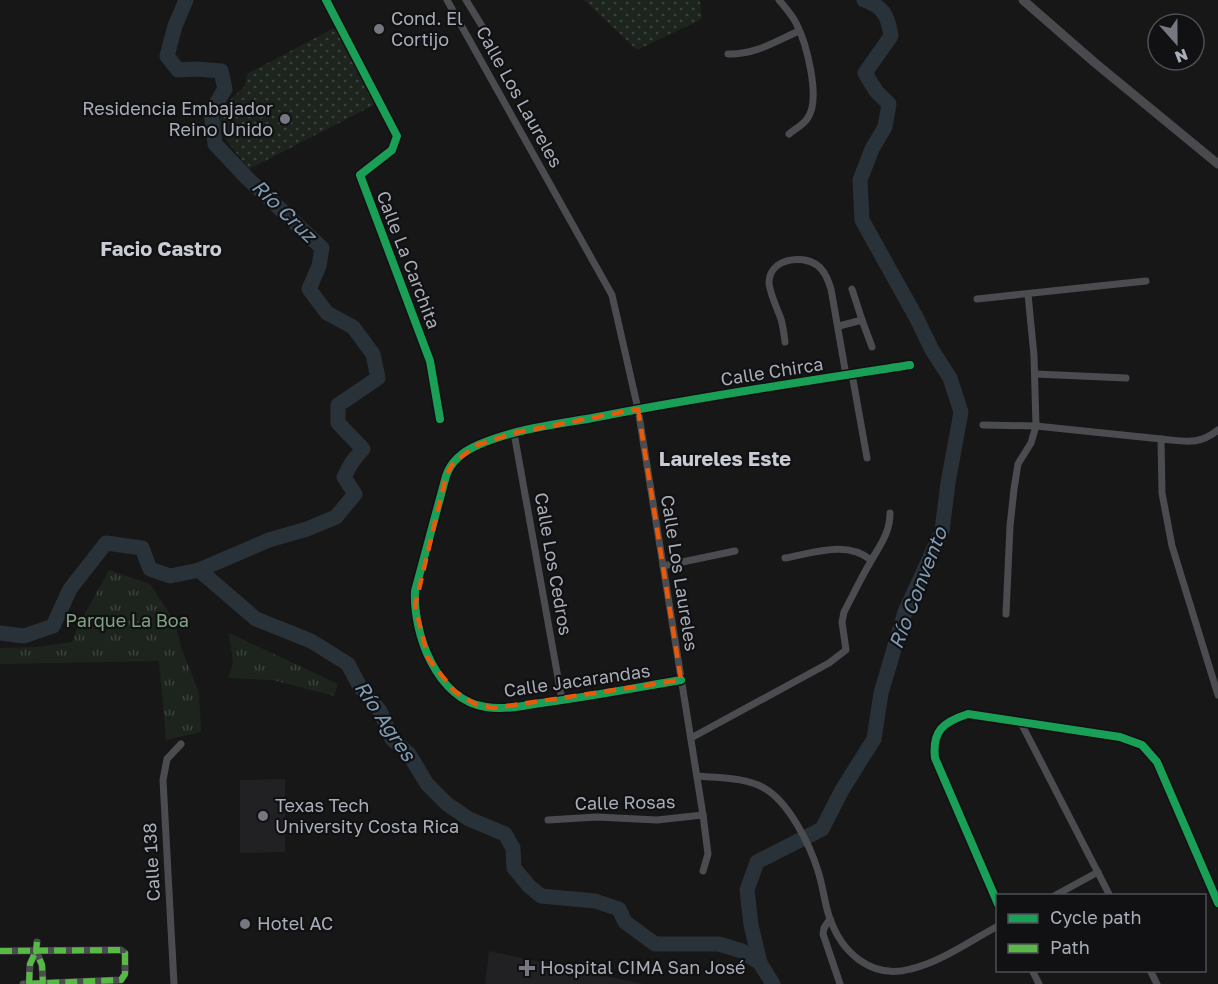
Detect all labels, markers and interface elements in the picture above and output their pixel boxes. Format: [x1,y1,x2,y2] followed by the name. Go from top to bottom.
[391,7,463,50] place label: Cond. El Cortijo
[1146,12,1206,72] north arrow
[372,22,386,36] marker: Cond. El Cortijo
[472,22,568,171] street label: Calle Los Laureles
[1172,44,1191,68] text: N
[82,97,273,140] place label: Residencia Embajador Reino Unido
[278,112,292,126] marker: Residencia Embajador Reino Unido
[248,174,323,248] water label: Río Cruz
[372,187,445,332] street label: Calle La Carchita
[100,236,222,260] district label: Facio Castro
[719,352,825,390] street label: Calle Chirca
[659,446,791,470] district label: Laureles Este
[531,491,577,637] street label: Calle Los Cedros
[657,493,703,653] street label: Calle Los Laureles
[883,523,952,652] water label: Río Convento
[65,609,189,631] park label: Parque La Boa
[502,659,652,701] street label: Calle Jacarandas
[350,676,422,767] water label: Río Agres
[574,790,676,814] street label: Calle Rosas
[275,794,459,837] place label: Texas Tech University Costa Rica
[256,809,270,823] marker: Texas Tech University Costa Rica
[138,822,164,902] street label: Calle 138
[996,894,1206,972] legend
[1050,906,1142,928] text: Cycle path
[257,912,333,934] place label: Hotel AC
[238,917,252,931] marker: Hotel AC
[1050,936,1090,958] text: Path
[540,956,746,978] place label: Hospital CIMA San José
[518,959,536,977] marker: Hospital CIMA San José

